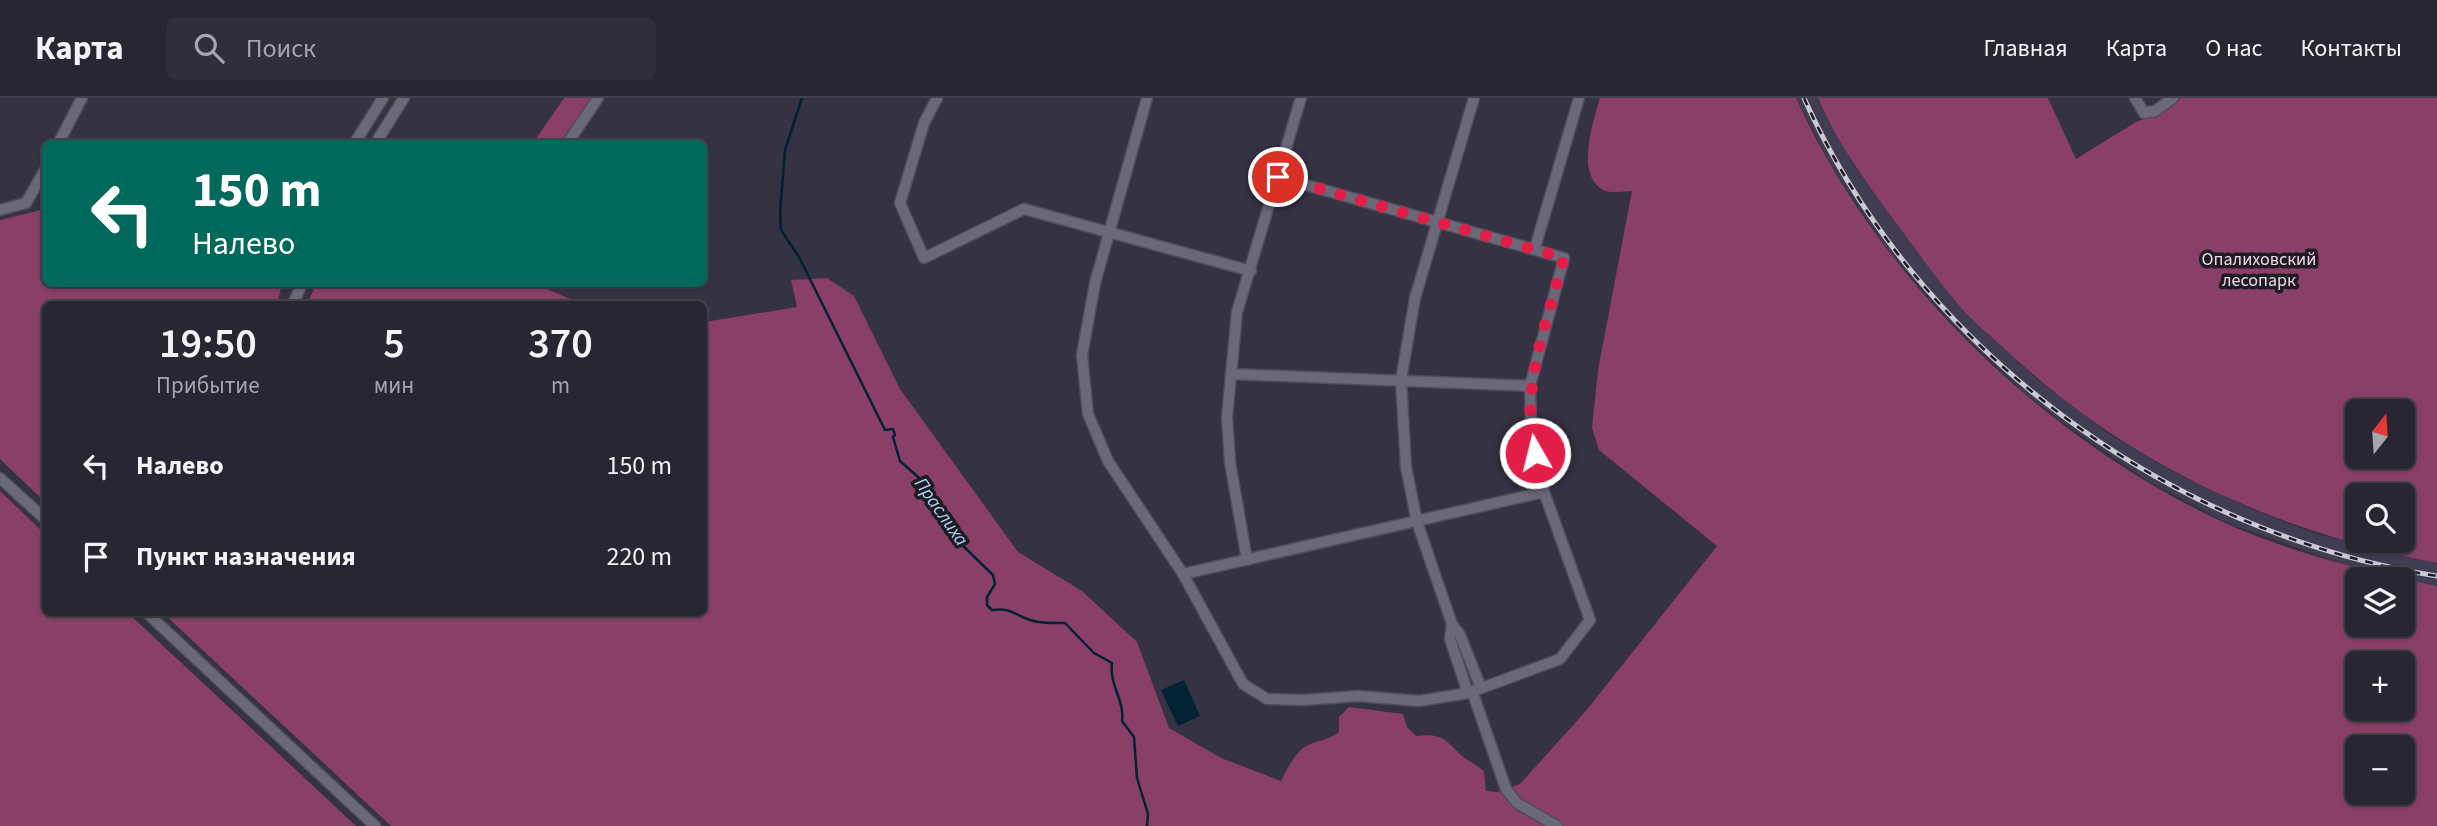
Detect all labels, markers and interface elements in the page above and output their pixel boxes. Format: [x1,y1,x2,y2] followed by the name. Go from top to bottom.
[166,17,656,80] search box
[35,25,124,72] text: Карта
[190,29,228,67] icon: search
[246,30,316,67] text: Поиск
[1983,31,2068,66] text: Главная
[2106,31,2167,66] text: Карта
[2205,31,2262,66] text: О нас
[2300,31,2402,66] text: Контакты
[1248,147,1308,207] pin
[192,156,321,226] text: 150 m
[1259,158,1297,196] icon: arrive
[77,168,168,259] icon: left
[192,221,295,267] text: Налево
[2202,247,2316,293] park label: Опалиховский лесопарк
[159,314,257,374] text: 19:50
[383,314,405,374] text: 5
[528,314,593,374] text: 370
[156,369,260,402] text: Прибытие
[374,369,414,402] text: мин
[551,369,570,402] text: m
[2345,399,2415,469] north arrow
[2345,399,2415,805] map controls
[1498,416,1572,490] position arrow
[77,447,115,485] icon: left
[136,447,224,484] text: Налево
[606,447,672,484] text: 150 m
[907,472,975,552] water label: Праслиха
[2345,483,2415,553] button: search
[77,538,115,576] icon: arrive
[136,538,356,575] text: Пункт назначения
[606,538,672,575] text: 220 m
[2345,567,2415,637] button: layers
[2345,651,2415,721] button: +
[2345,735,2415,805] button: −

